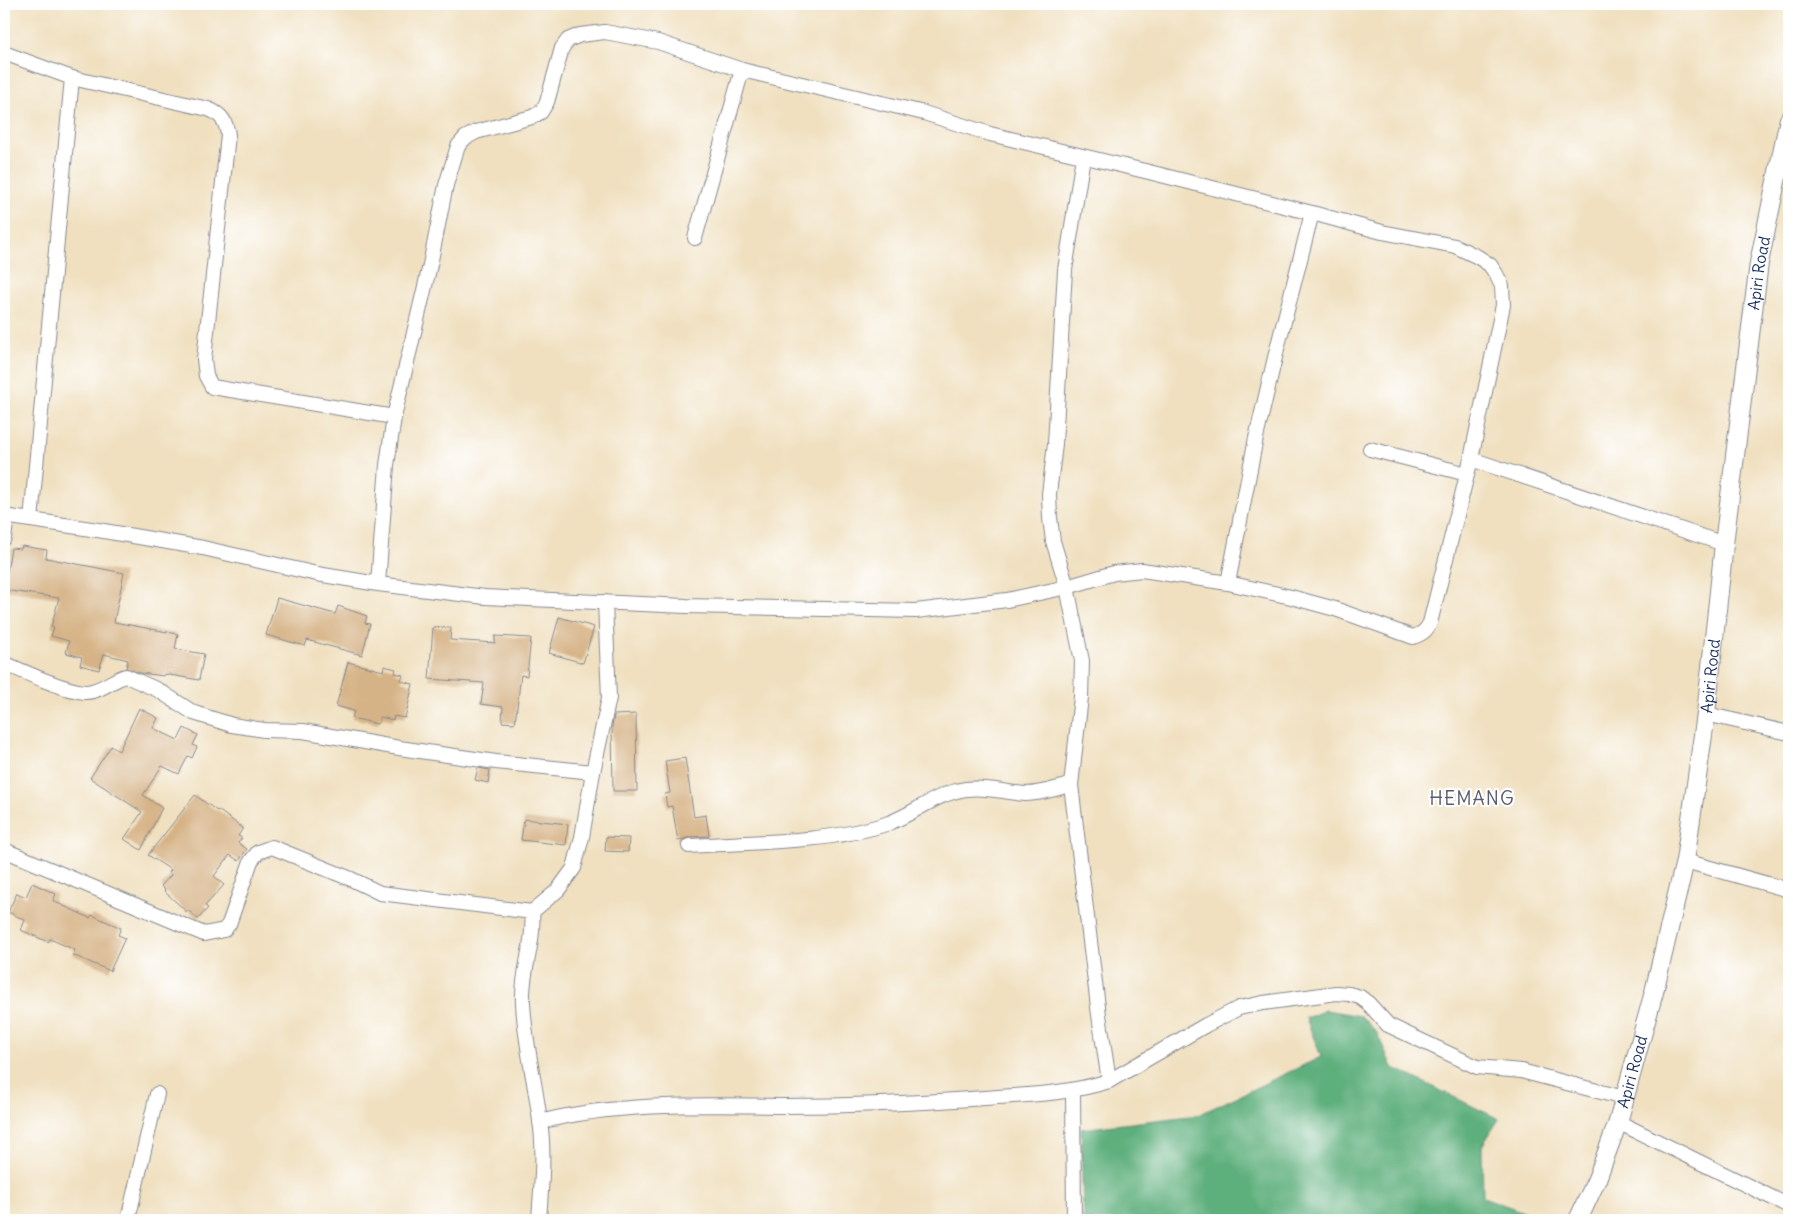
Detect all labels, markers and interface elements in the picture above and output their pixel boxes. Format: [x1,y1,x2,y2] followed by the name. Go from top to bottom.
[1743,234,1774,311] street label: Apiri Road
[1696,638,1724,714] street label: Apiri Road
[1429,786,1515,810] district label: HEMANG
[1612,1033,1651,1110] street label: Apiri Road

